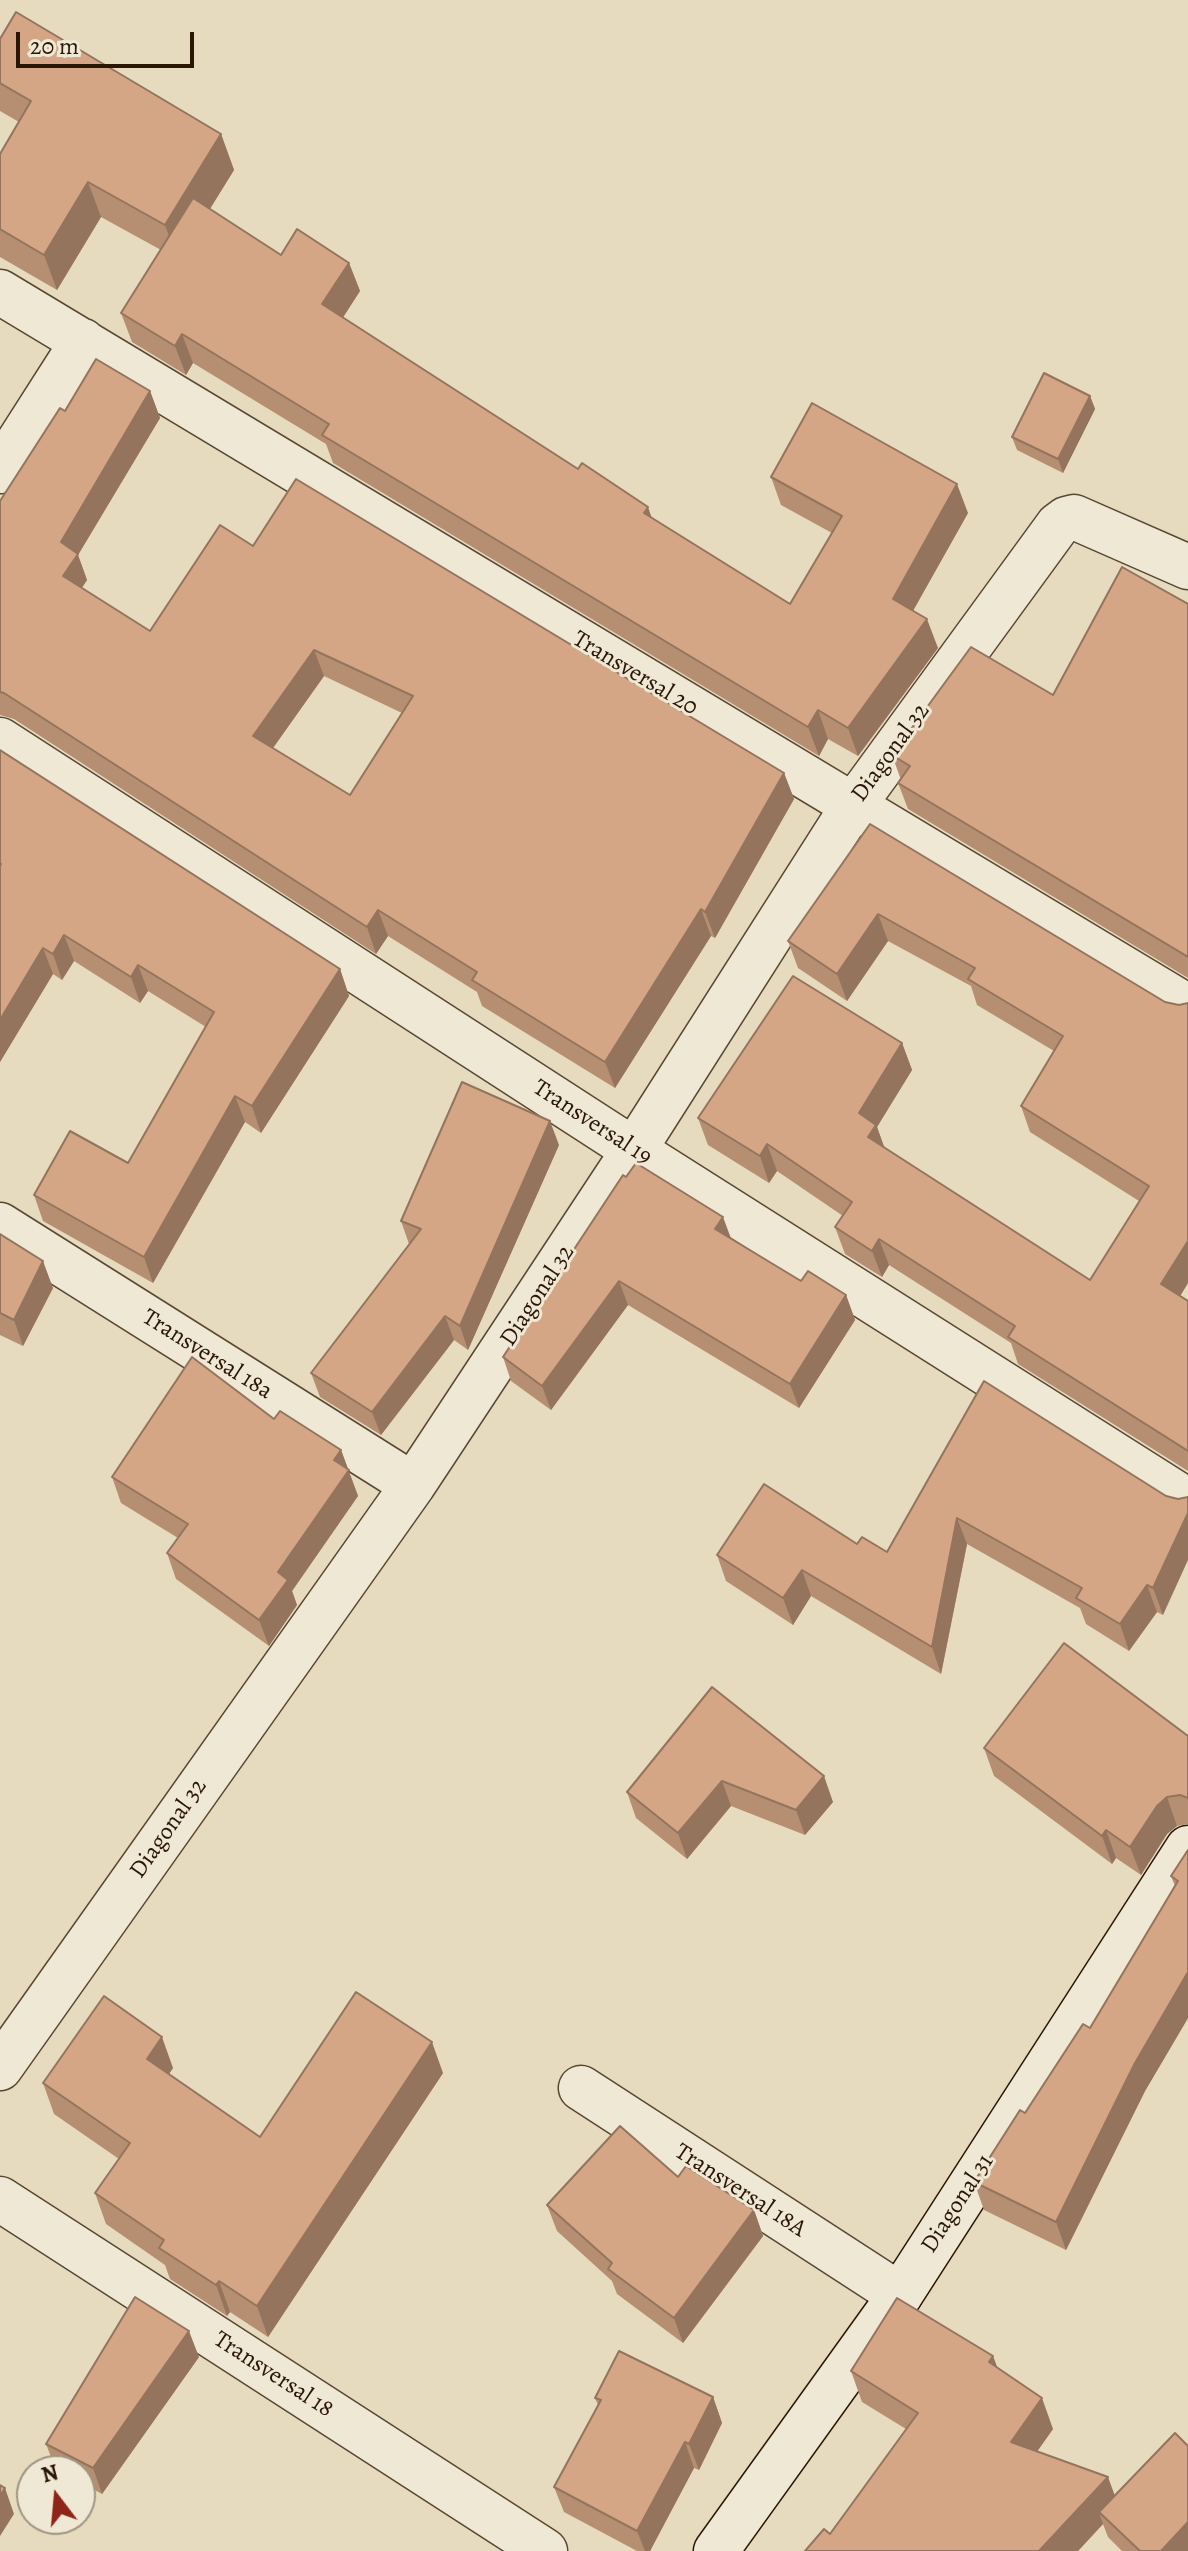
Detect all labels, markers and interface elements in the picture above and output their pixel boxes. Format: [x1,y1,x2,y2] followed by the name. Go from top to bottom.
[20,16,198,66] scale bar
[30,30,79,62] text: 20 m
[567,625,703,723] street label: Transversal 20
[846,698,936,808] street label: Diagonal 32
[527,1074,657,1172] street label: Transversal 19
[495,1240,581,1352] street label: Diagonal 32
[137,1304,277,1406] street label: Transversal 18a
[124,1774,214,1884] street label: Diagonal 32
[669,2138,811,2244] street label: Transversal 18A
[915,2149,1001,2259] street label: Diagonal 31
[208,2326,338,2424] street label: Transversal 18
[16,2455,96,2535] north arrow
[38,2457,62,2490] text: N

